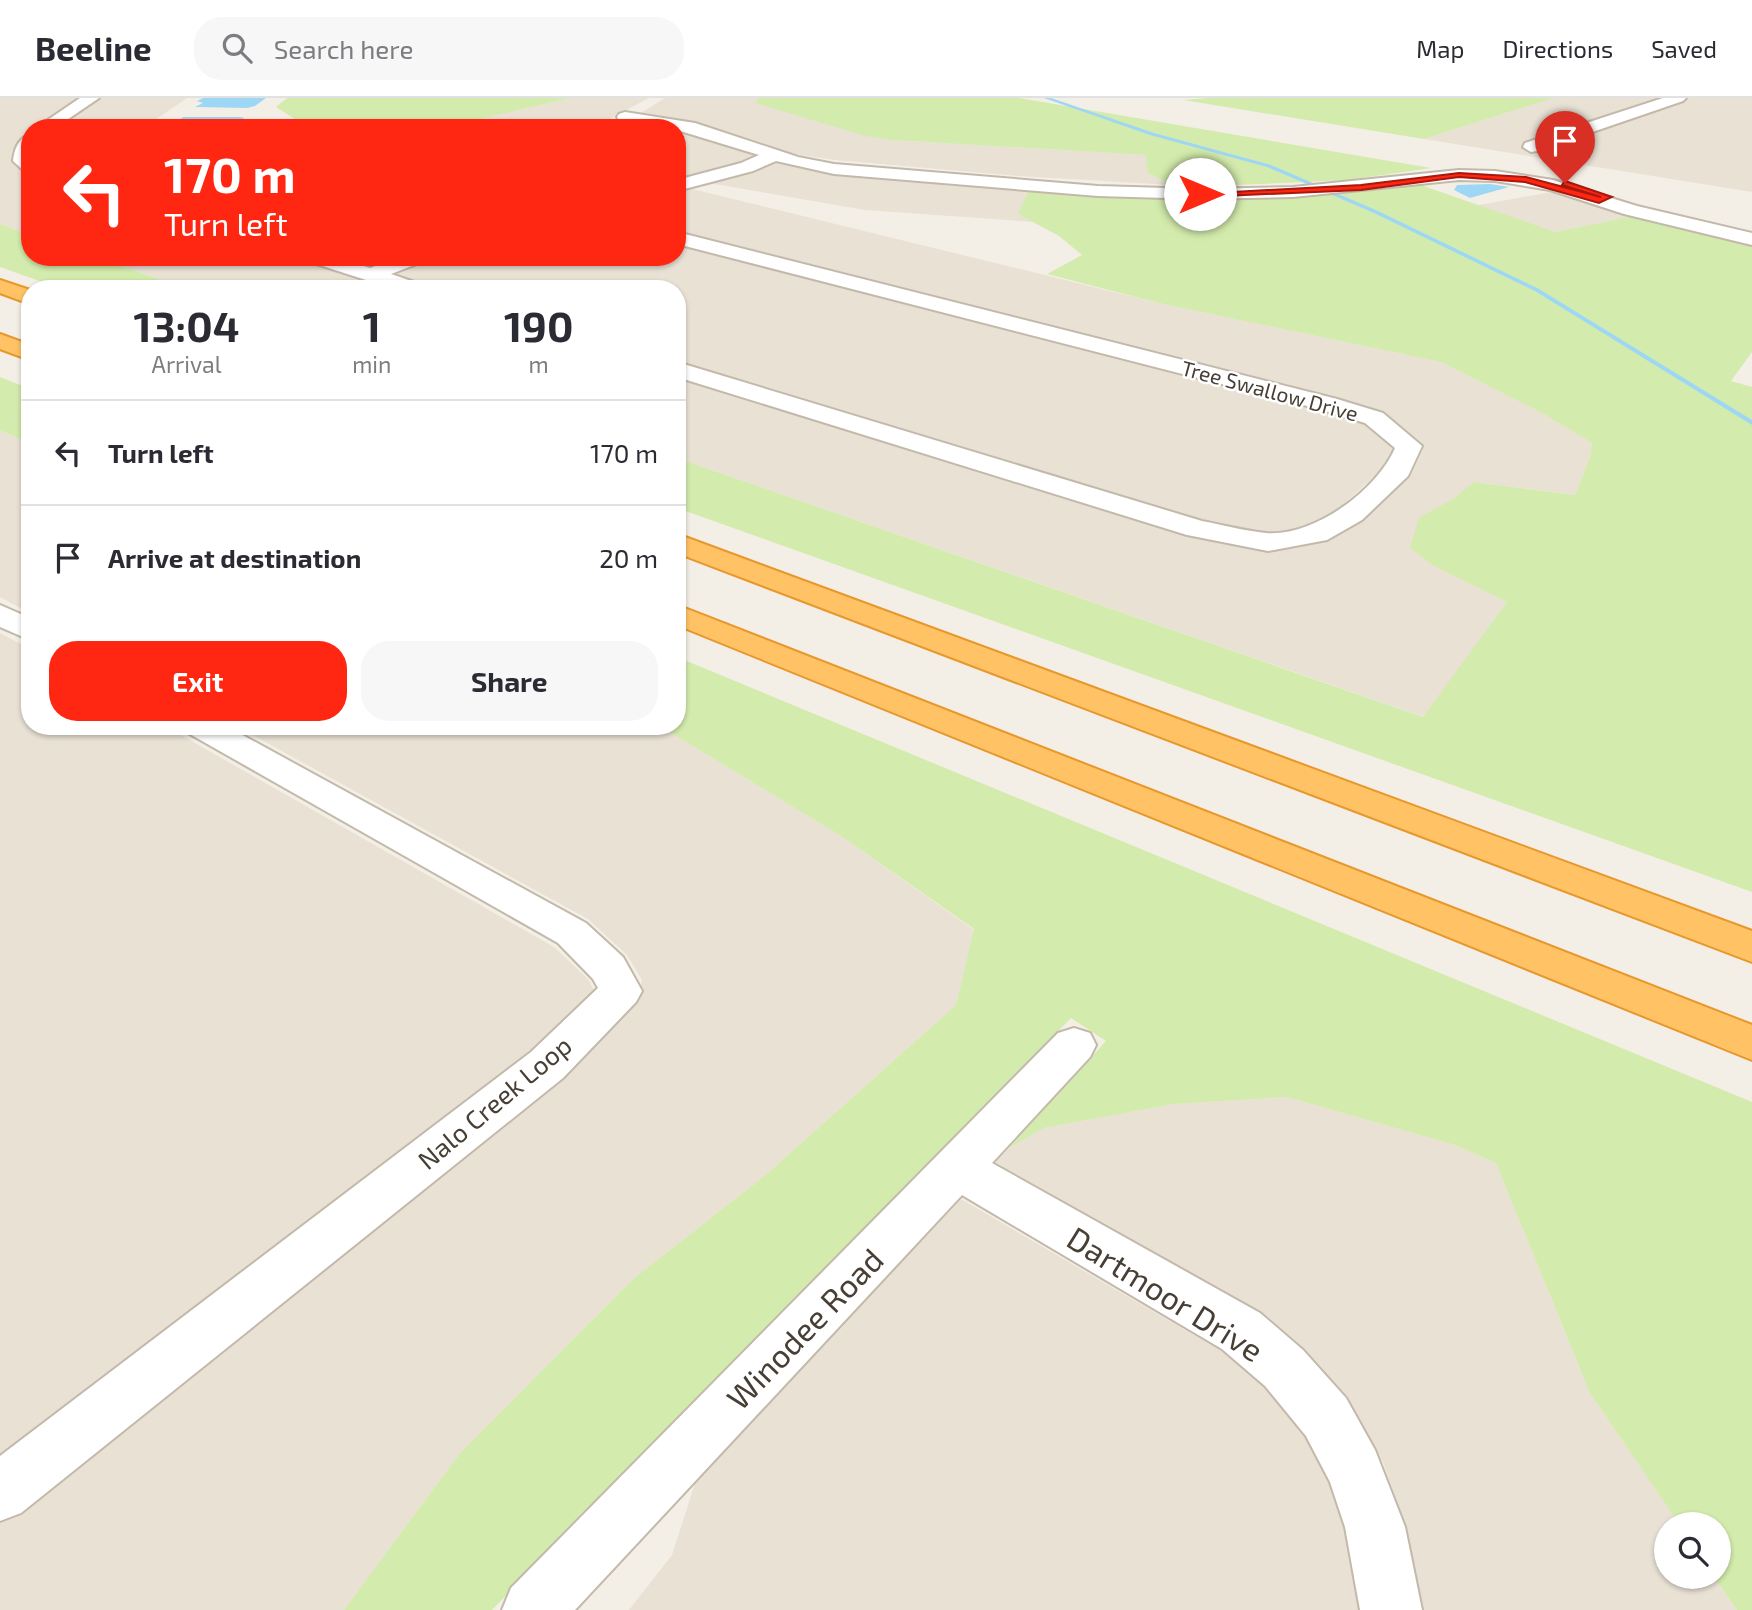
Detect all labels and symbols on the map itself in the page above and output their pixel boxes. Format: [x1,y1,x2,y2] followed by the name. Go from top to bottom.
[1535,111,1595,183] pin
[1163,157,1237,231] position arrow
[1179,354,1361,426] street label: Tree Swallow Drive
[411,1029,577,1175] street label: Nalo Creek Loop
[1061,1218,1271,1368] street label: Dartmoor Drive
[718,1240,890,1416] street label: Winodee Road

